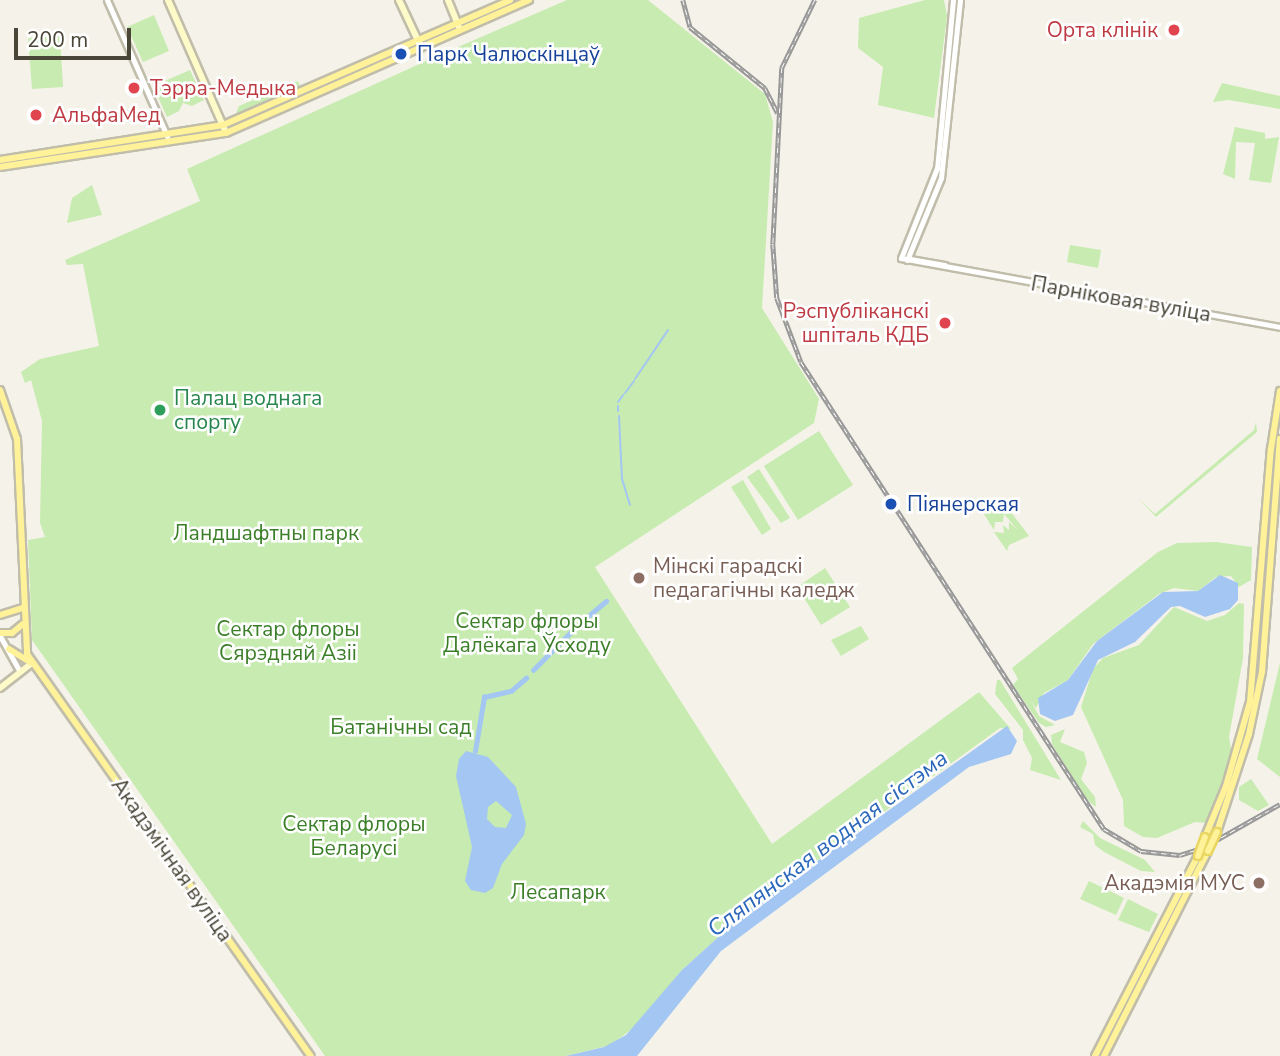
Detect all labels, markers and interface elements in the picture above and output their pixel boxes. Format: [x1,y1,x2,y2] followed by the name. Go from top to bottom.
[18,14,135,58] scale bar
[1047,17,1158,43] place label: Орта клінік
[1164,20,1184,40] marker: Орта клінік
[27,26,88,54] text: 200 m
[417,41,600,67] place label: Парк Чалюскінцаў
[391,44,411,64] marker: Парк Чалюскінцаў
[150,75,296,101] place label: Тэрра-Медыка
[124,78,144,98] marker: Тэрра-Медыка
[52,102,160,128] place label: АльфаМед
[26,105,46,125] marker: АльфаМед
[1029,271,1213,327] street label: Парніковая вуліца
[783,298,929,348] place label: Рэспубліканскі шпіталь КДБ
[935,313,955,333] marker: Рэспубліканскі шпіталь КДБ
[174,385,322,435] place label: Палац воднага спорту
[152,402,168,418] marker: Палац воднага спорту
[907,491,1019,517] place label: Піянерская
[881,494,901,514] marker: Піянерская
[173,520,359,546] park label: Ландшафтны парк
[653,553,854,603] place label: Мінскі гарадскі педагагічны каледж
[631,570,647,586] marker: Мінскі гарадскі педагагічны каледж
[443,608,611,658] park label: Сектар флоры Далёкага Ўсходу
[216,616,360,666] park label: Сектар флоры Сярэдняй Азіі
[330,714,472,740] park label: Батанічны сад
[702,745,954,943] water label: Сляпянская водная сістэма
[106,773,238,947] street label: Акадэмічная вуліца
[282,811,426,861] park label: Сектар флоры Беларусі
[1104,870,1245,896] place label: Акадэмія МУС
[1251,875,1267,891] marker: Акадэмія МУС
[510,879,606,905] park label: Лесапарк

